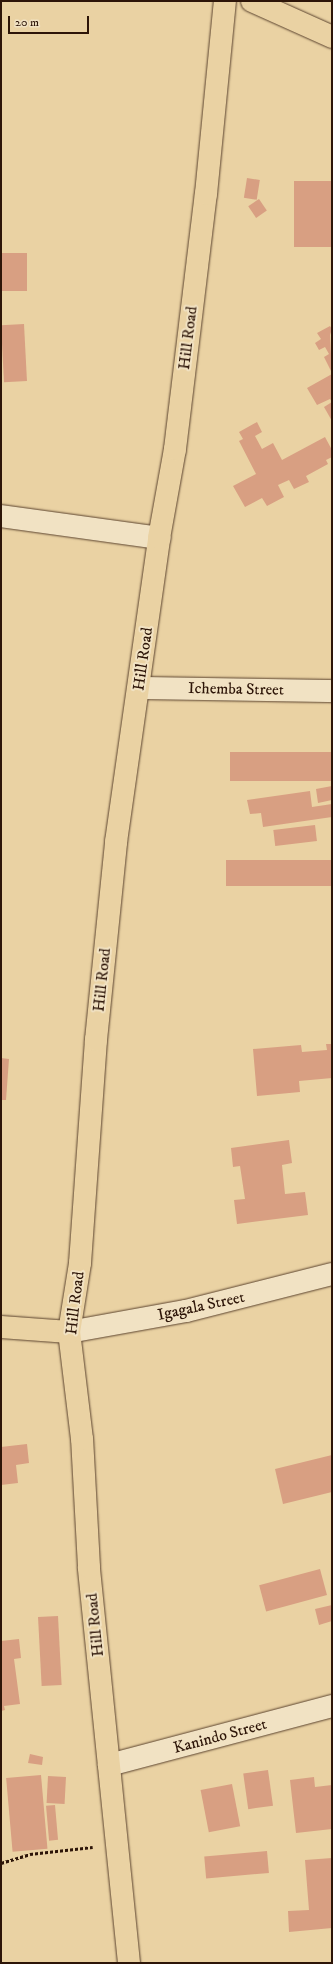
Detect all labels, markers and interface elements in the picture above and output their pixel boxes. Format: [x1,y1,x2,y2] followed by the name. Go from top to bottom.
[10,8,91,34] scale bar
[15,15,39,30] text: 20 m
[175,305,201,371] street label: Hill Road
[129,626,157,692] street label: Hill Road
[188,679,284,699] street label: Ichemba Street
[89,947,115,1013] street label: Hill Road
[62,1270,88,1336] street label: Hill Road
[156,1287,246,1325] street label: Igagala Street
[82,1592,108,1658] street label: Hill Road
[171,1714,269,1758] street label: Kanindo Street

